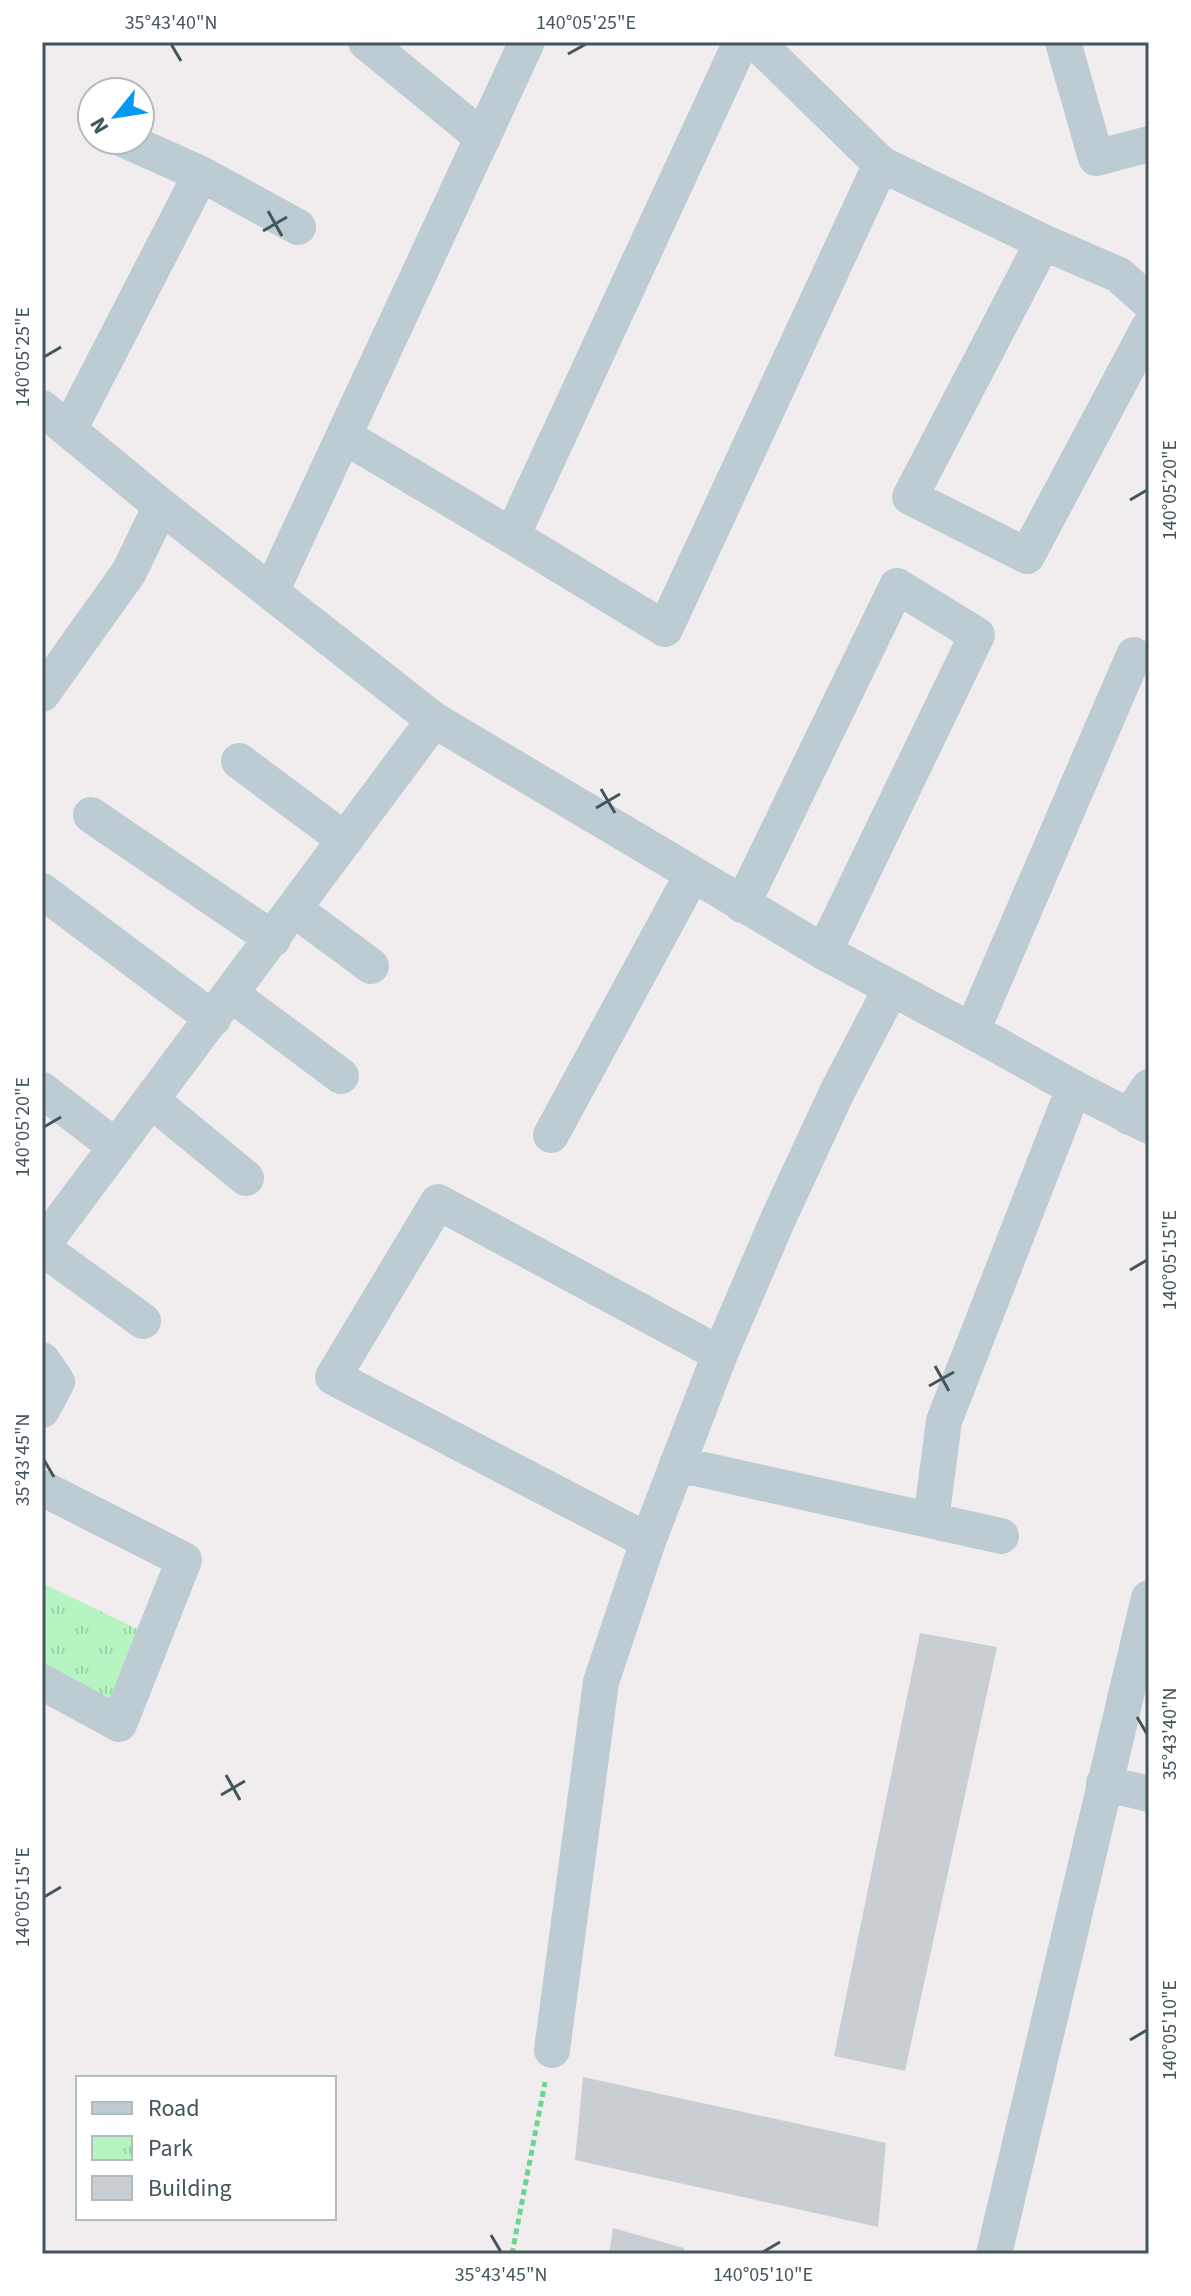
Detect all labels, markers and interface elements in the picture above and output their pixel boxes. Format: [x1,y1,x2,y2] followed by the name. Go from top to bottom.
[125,9,217,37] text: 35°43'40"N
[536,9,636,37] text: 140°05'25"E
[76,76,156,156] north arrow
[82,111,117,140] text: N
[9,307,37,407] text: 140°05'25"E
[1156,440,1184,540] text: 140°05'20"E
[9,1077,37,1177] text: 140°05'20"E
[1156,1210,1184,1310] text: 140°05'15"E
[9,1414,37,1506] text: 35°43'45"N
[1156,1688,1184,1780] text: 35°43'40"N
[9,1847,37,1947] text: 140°05'15"E
[1156,1980,1184,2080] text: 140°05'10"E
[76,2076,336,2220] legend
[148,2091,200,2126] text: Road
[148,2131,193,2166] text: Park
[148,2171,232,2206] text: Building
[455,2261,547,2289] text: 35°43'45"N
[713,2261,813,2289] text: 140°05'10"E

